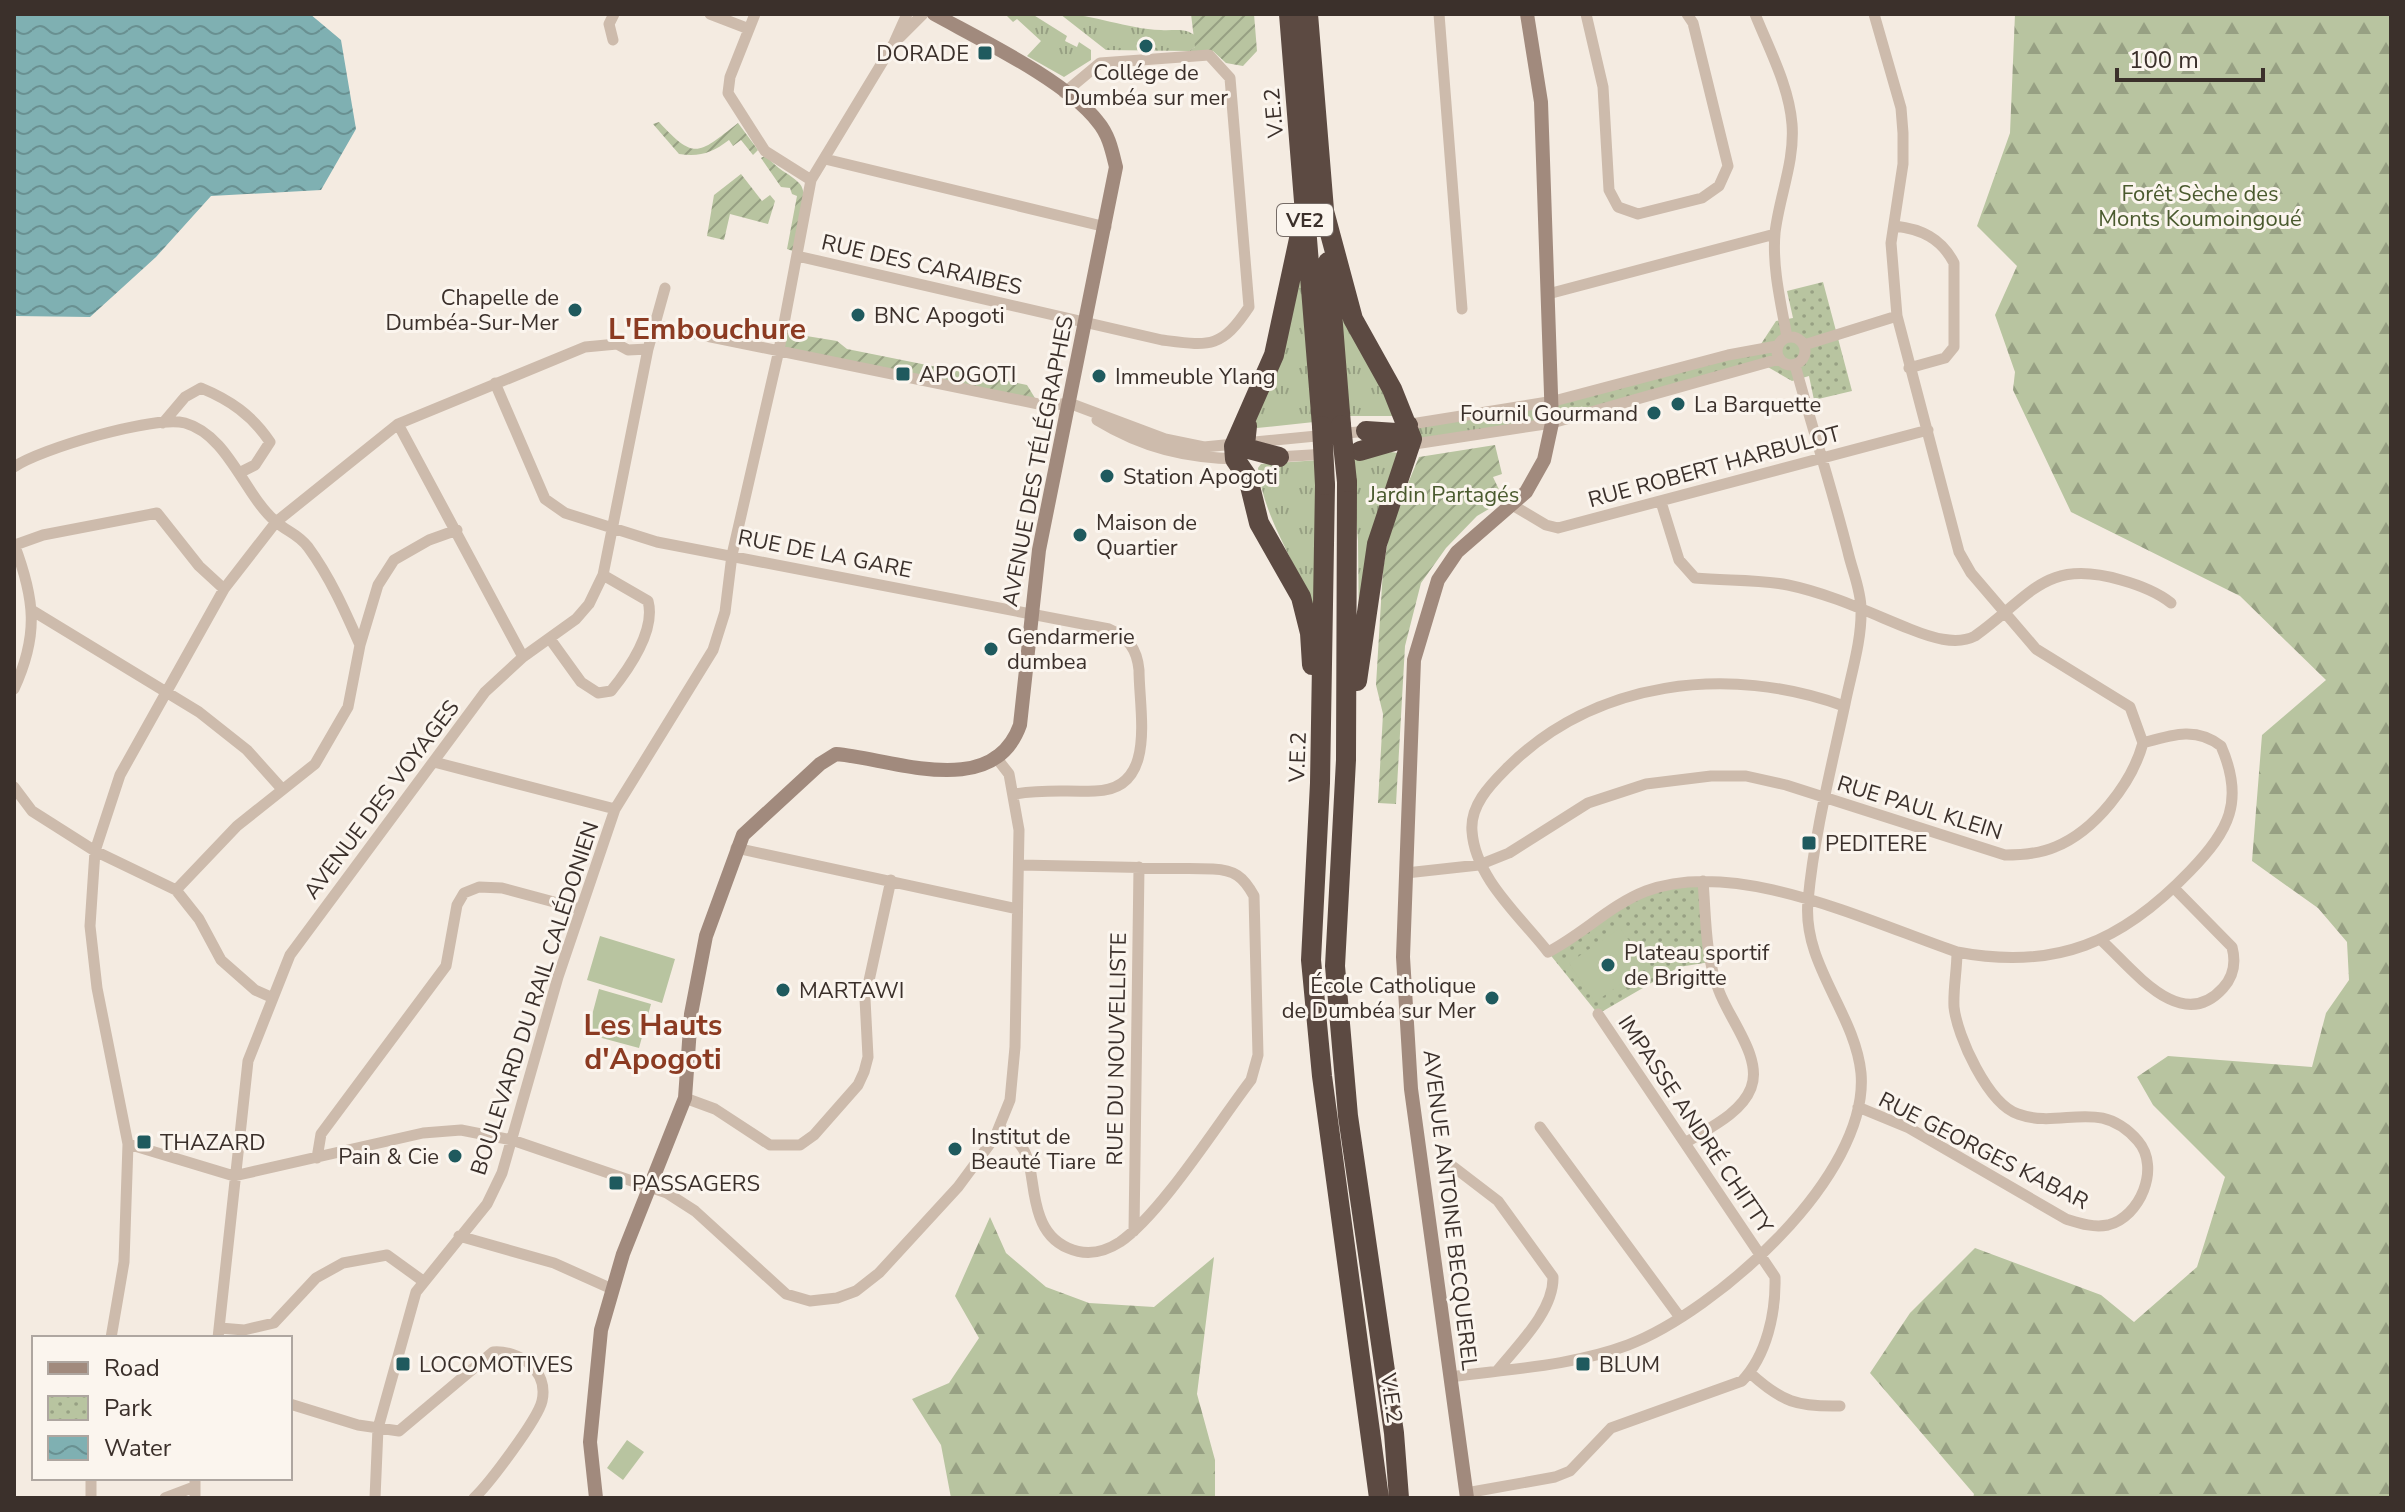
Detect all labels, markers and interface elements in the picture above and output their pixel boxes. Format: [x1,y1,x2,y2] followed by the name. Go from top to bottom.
[2117,32,2263,82] scale bar
[1137,37,1155,55] marker: Collége de Dumbéa sur mer
[876,39,969,69] place label: DORADE
[976,44,994,62] marker: DORADE
[2129,44,2199,76] text: 100 m
[1064,58,1228,113] place label: Collége de Dumbéa sur mer
[1257,87,1291,140] street label: V.E.2
[2098,179,2302,234] park label: Forêt Sèche des Monts Koumoingoué
[1277,204,1333,236] road number: VE2
[819,227,1025,303] street label: RUE DES CARAIBES
[385,283,559,338] place label: Chapelle de Dumbéa-Sur-Mer
[566,301,584,319] marker: Chapelle de Dumbéa-Sur-Mer
[874,301,1005,331] place label: BNC Apogoti
[849,306,867,324] marker: BNC Apogoti
[608,309,806,350] district label: L'Embouchure
[995,313,1081,609] street label: AVENUE DES TÉLÉGRAPHES
[919,360,1016,390] place label: APOGOTI
[1115,362,1276,392] place label: Immeuble Ylang
[894,365,912,383] marker: APOGOTI
[1090,367,1108,385] marker: Immeuble Ylang
[1694,390,1821,420] place label: La Barquette
[1669,395,1687,413] marker: La Barquette
[1460,399,1638,429] place label: Fournil Gourmand
[1645,404,1663,422] marker: Fournil Gourmand
[1585,419,1845,515] street label: RUE ROBERT HARBULOT
[1123,462,1278,492] place label: Station Apogoti
[1098,467,1116,485] marker: Station Apogoti
[1368,480,1519,510] park label: Jardin Partagés
[1096,508,1197,563] place label: Maison de Quartier
[735,522,914,586] street label: RUE DE LA GARE
[1071,526,1089,544] marker: Maison de Quartier
[1007,622,1135,677] place label: Gendarmerie dumbea
[982,640,1000,658] marker: Gendarmerie dumbea
[297,694,467,905] street label: AVENUE DES VOYAGES
[1282,731,1314,784] street label: V.E.2
[1833,769,2006,847] street label: RUE PAUL KLEIN
[463,818,606,1179] street label: BOULEVARD DU RAIL CALÉDONIEN
[1825,829,1927,859] place label: PEDITERE
[1800,834,1818,852] marker: PEDITERE
[1100,932,1134,1166] street label: RUE DU NOUVELLISTE
[1624,938,1770,993] place label: Plateau sportif de Brigitte
[1599,956,1617,974] marker: Plateau sportif de Brigitte
[1282,971,1476,1026] place label: École Catholique de Dumbéa sur Mer
[799,976,904,1006] place label: MARTAWI
[774,981,792,999] marker: MARTAWI
[1483,989,1501,1007] marker: École Catholique de Dumbéa sur Mer
[584,1005,722,1080] district label: Les Hauts d'Apogoti
[1611,1010,1780,1240] street label: IMPASSE ANDRÉ CHITTY
[1415,1048,1485,1372] street label: AVENUE ANTOINE BECQUEREL
[1873,1085,2094,1217] street label: RUE GEORGES KABAR
[971,1122,1096,1177] place label: Institut de Beauté Tiare
[160,1128,266,1158] place label: THAZARD
[135,1133,153,1151] marker: THAZARD
[946,1140,964,1158] marker: Institut de Beauté Tiare
[338,1142,439,1172] place label: Pain & Cie
[446,1147,464,1165] marker: Pain & Cie
[632,1169,760,1199] place label: PASSAGERS
[607,1174,625,1192] marker: PASSAGERS
[32,1336,292,1480] legend
[419,1350,573,1380] place label: LOCOMOTIVES
[1599,1350,1660,1380] place label: BLUM
[104,1352,160,1384] text: Road
[394,1355,412,1373] marker: LOCOMOTIVES
[1574,1355,1592,1373] marker: BLUM
[1373,1370,1409,1425] street label: V.E.2
[104,1392,153,1424] text: Park
[104,1432,172,1464] text: Water

